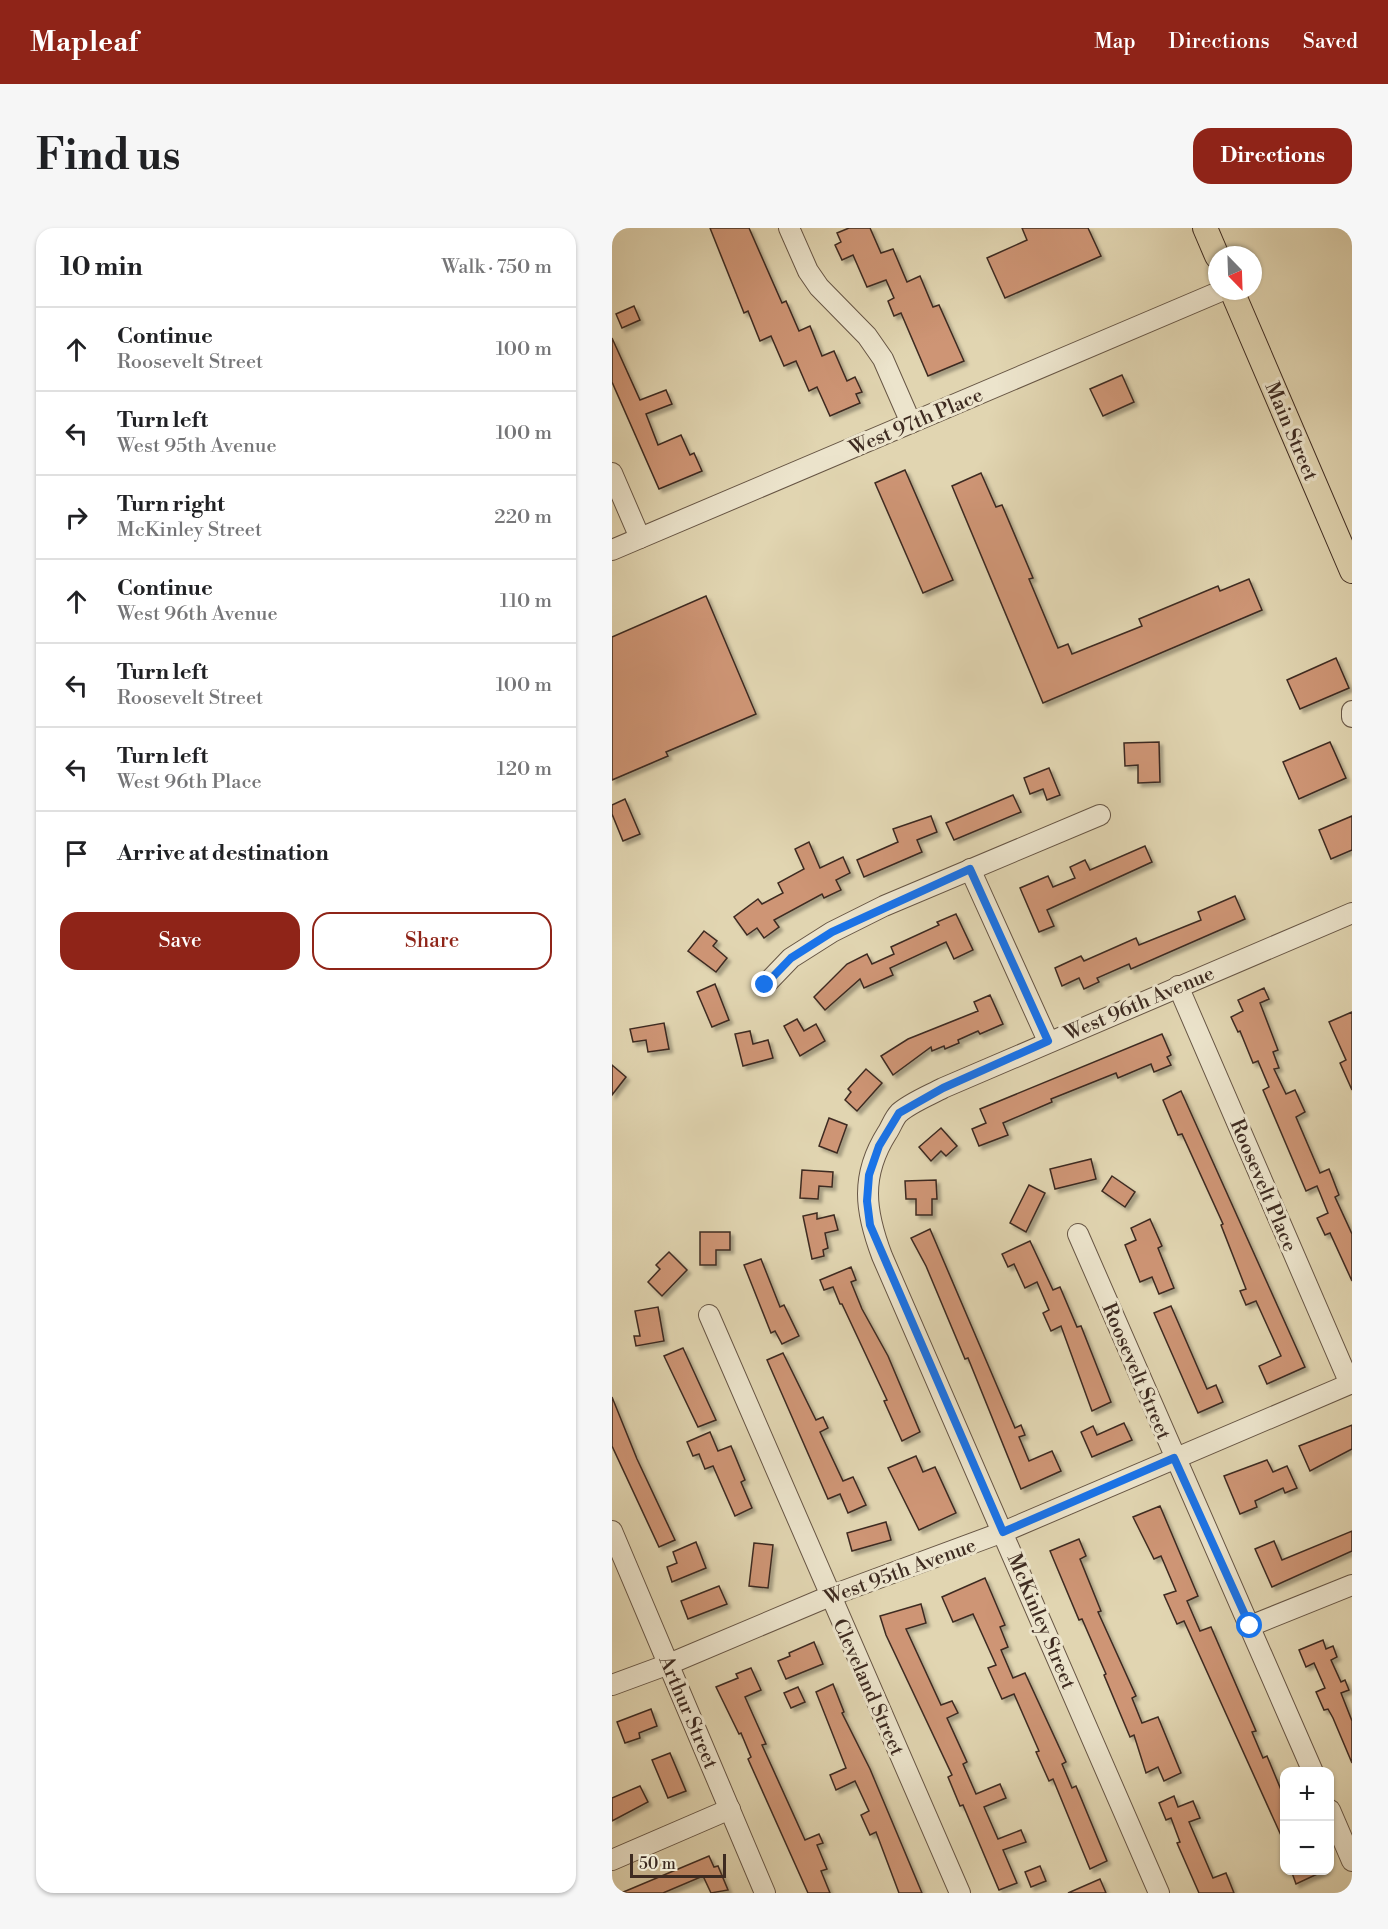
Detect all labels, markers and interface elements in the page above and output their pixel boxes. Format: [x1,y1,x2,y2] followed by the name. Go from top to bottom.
[30,25,138,60] text: Mapleaf
[1094,29,1136,55] text: Map
[1169,29,1270,55] text: Directions
[1303,29,1358,55] text: Saved
[1193,128,1352,184] button: Directions
[36,130,180,183] text: Find us
[1208,246,1262,300] north arrow
[60,251,143,283] text: 10 min
[442,255,552,280] text: Walk · 750 m
[117,323,213,350] text: Continue
[60,333,93,366] icon: ahead
[496,337,552,362] text: 100 m
[117,350,263,375] text: Roosevelt Street
[1259,378,1323,485] street label: Main Street
[845,383,987,462] street label: West 97th Place
[117,407,208,434] text: Turn left
[60,417,93,450] icon: left
[496,421,552,446] text: 100 m
[117,434,277,459] text: West 95th Avenue
[117,491,225,518] text: Turn right
[60,501,93,534] icon: right
[494,505,552,530] text: 220 m
[117,518,262,543] text: McKinley Street
[117,575,213,602] text: Continue
[60,585,93,618] icon: ahead
[500,589,552,614] text: 110 m
[117,602,278,627] text: West 96th Avenue
[117,659,208,686] text: Turn left
[60,669,93,702] icon: left
[496,673,552,698] text: 100 m
[117,686,263,711] text: Roosevelt Street
[117,743,208,770] text: Turn left
[60,753,93,786] icon: left
[497,757,552,782] text: 120 m
[117,770,262,795] text: West 96th Place
[60,837,93,870] icon: arrive
[117,840,329,867] text: Arrive at destination
[60,912,300,970] button: Save
[312,912,552,970] button: Share
[1060,961,1218,1048] street label: West 96th Avenue
[751,971,777,997] route end
[1223,1115,1302,1256] street label: Roosevelt Place
[1096,1299,1176,1444] street label: Roosevelt Street
[820,1533,980,1612] street label: West 95th Avenue
[1001,1550,1080,1693] street label: McKinley Street
[1236,1612,1262,1638] route start
[826,1615,909,1760] street label: Cleveland Street
[652,1651,723,1773] street label: Arthur Street
[1280,1767,1334,1875] map controls
[1280,1767,1334,1821] button: +
[1280,1821,1334,1875] button: −
[630,1851,726,1878] scale bar
[639,1854,676,1874] text: 50 m

